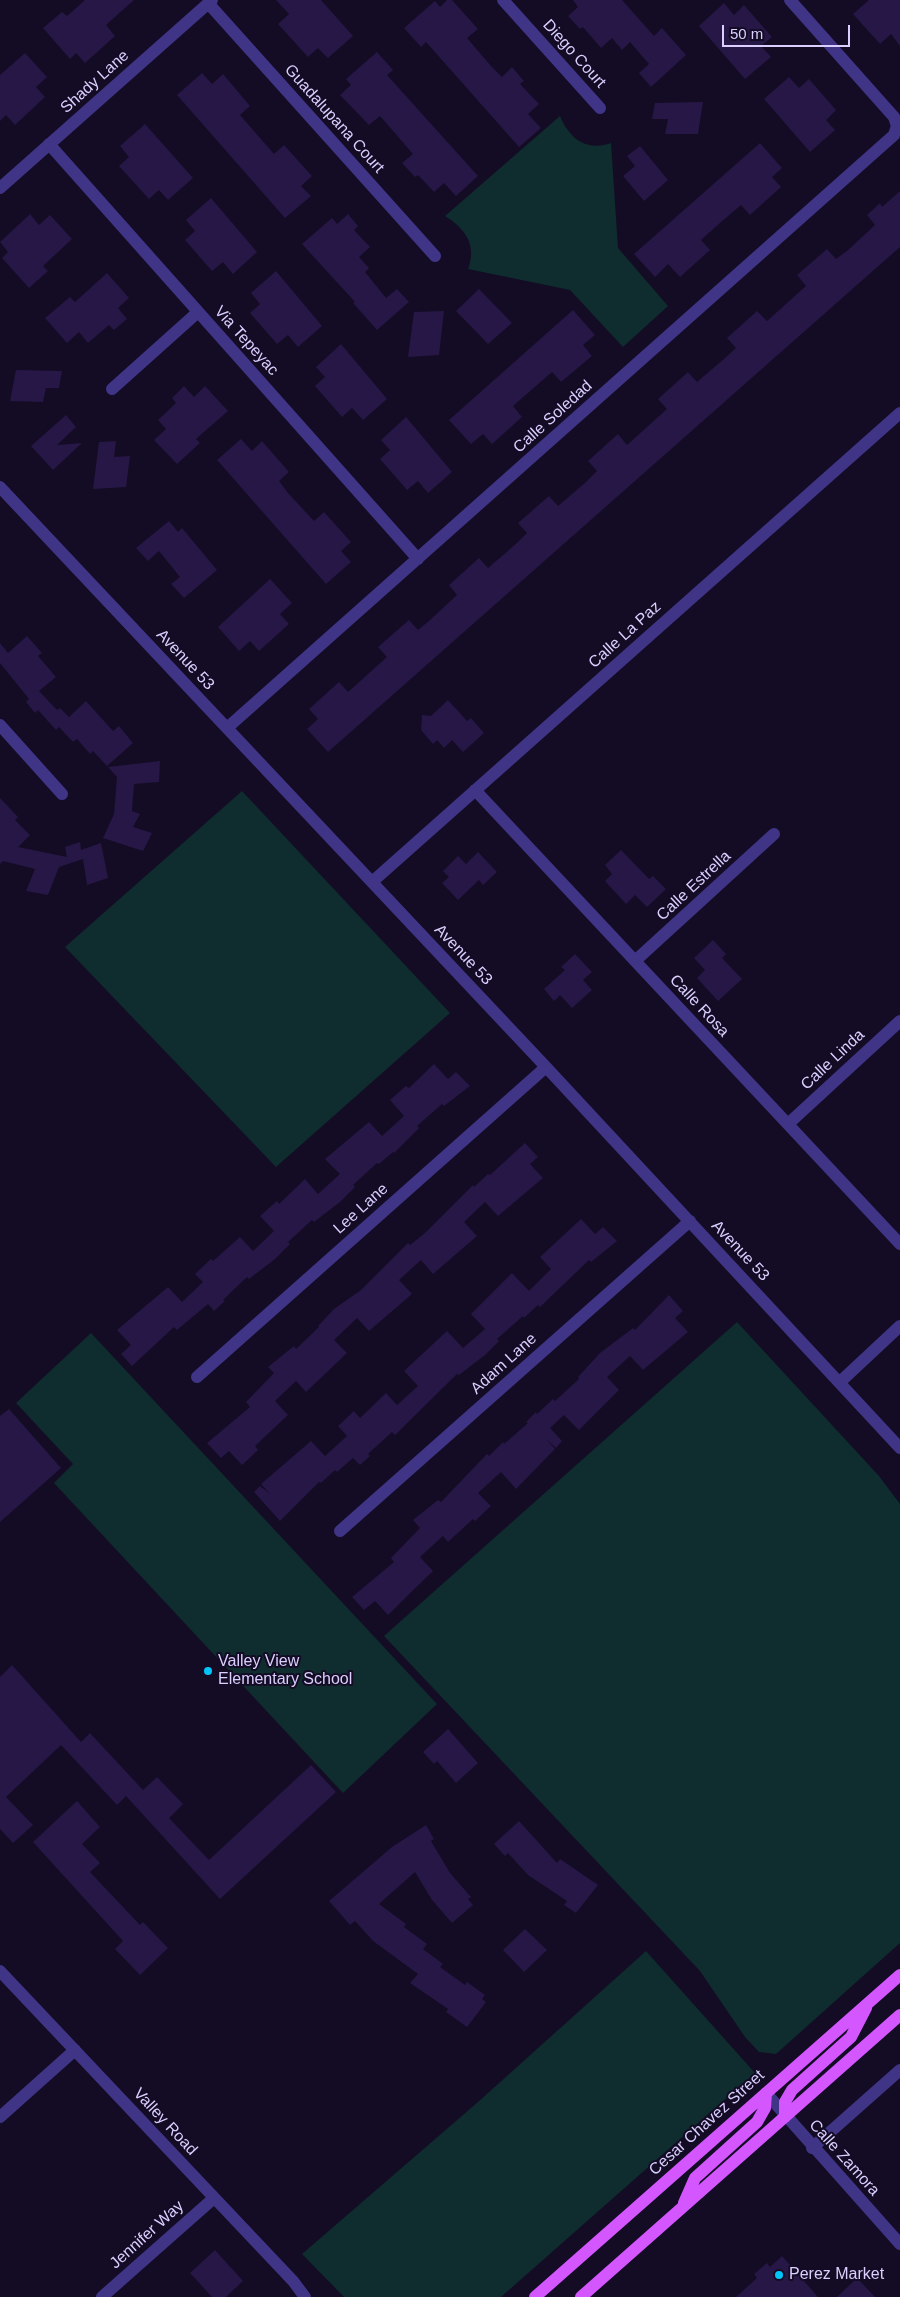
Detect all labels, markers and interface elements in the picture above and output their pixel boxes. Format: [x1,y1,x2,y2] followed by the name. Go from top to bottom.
[725,15,852,47] scale bar
[538,16,610,92] street label: Diego Court
[730,25,763,42] text: 50 m
[57,46,133,118] street label: Shady Lane
[280,61,388,177] street label: Guadalupana Court
[210,302,282,380] street label: Via Tepeyac
[510,377,596,457] street label: Calle Soledad
[585,598,665,672] street label: Calle La Paz
[152,626,218,694] street label: Avenue 53
[653,847,735,925] street label: Calle Estrella
[430,921,496,989] street label: Avenue 53
[665,971,733,1041] street label: Calle Rosa
[797,1026,869,1094] street label: Calle Linda
[330,1180,392,1238] street label: Lee Lane
[707,1217,773,1285] street label: Avenue 53
[467,1329,541,1399] street label: Adam Lane
[218,1652,352,1690] place label: Valley View Elementary School
[202,1665,214,1677] marker: Valley View Elementary School
[645,2066,769,2180] street label: Cesar Chavez Street
[129,2084,201,2160] street label: Valley Road
[805,2116,883,2200] street label: Calle Zamora
[106,2197,188,2273] street label: Jennifer Way
[789,2265,884,2285] place label: Perez Market
[773,2269,785,2281] marker: Perez Market

